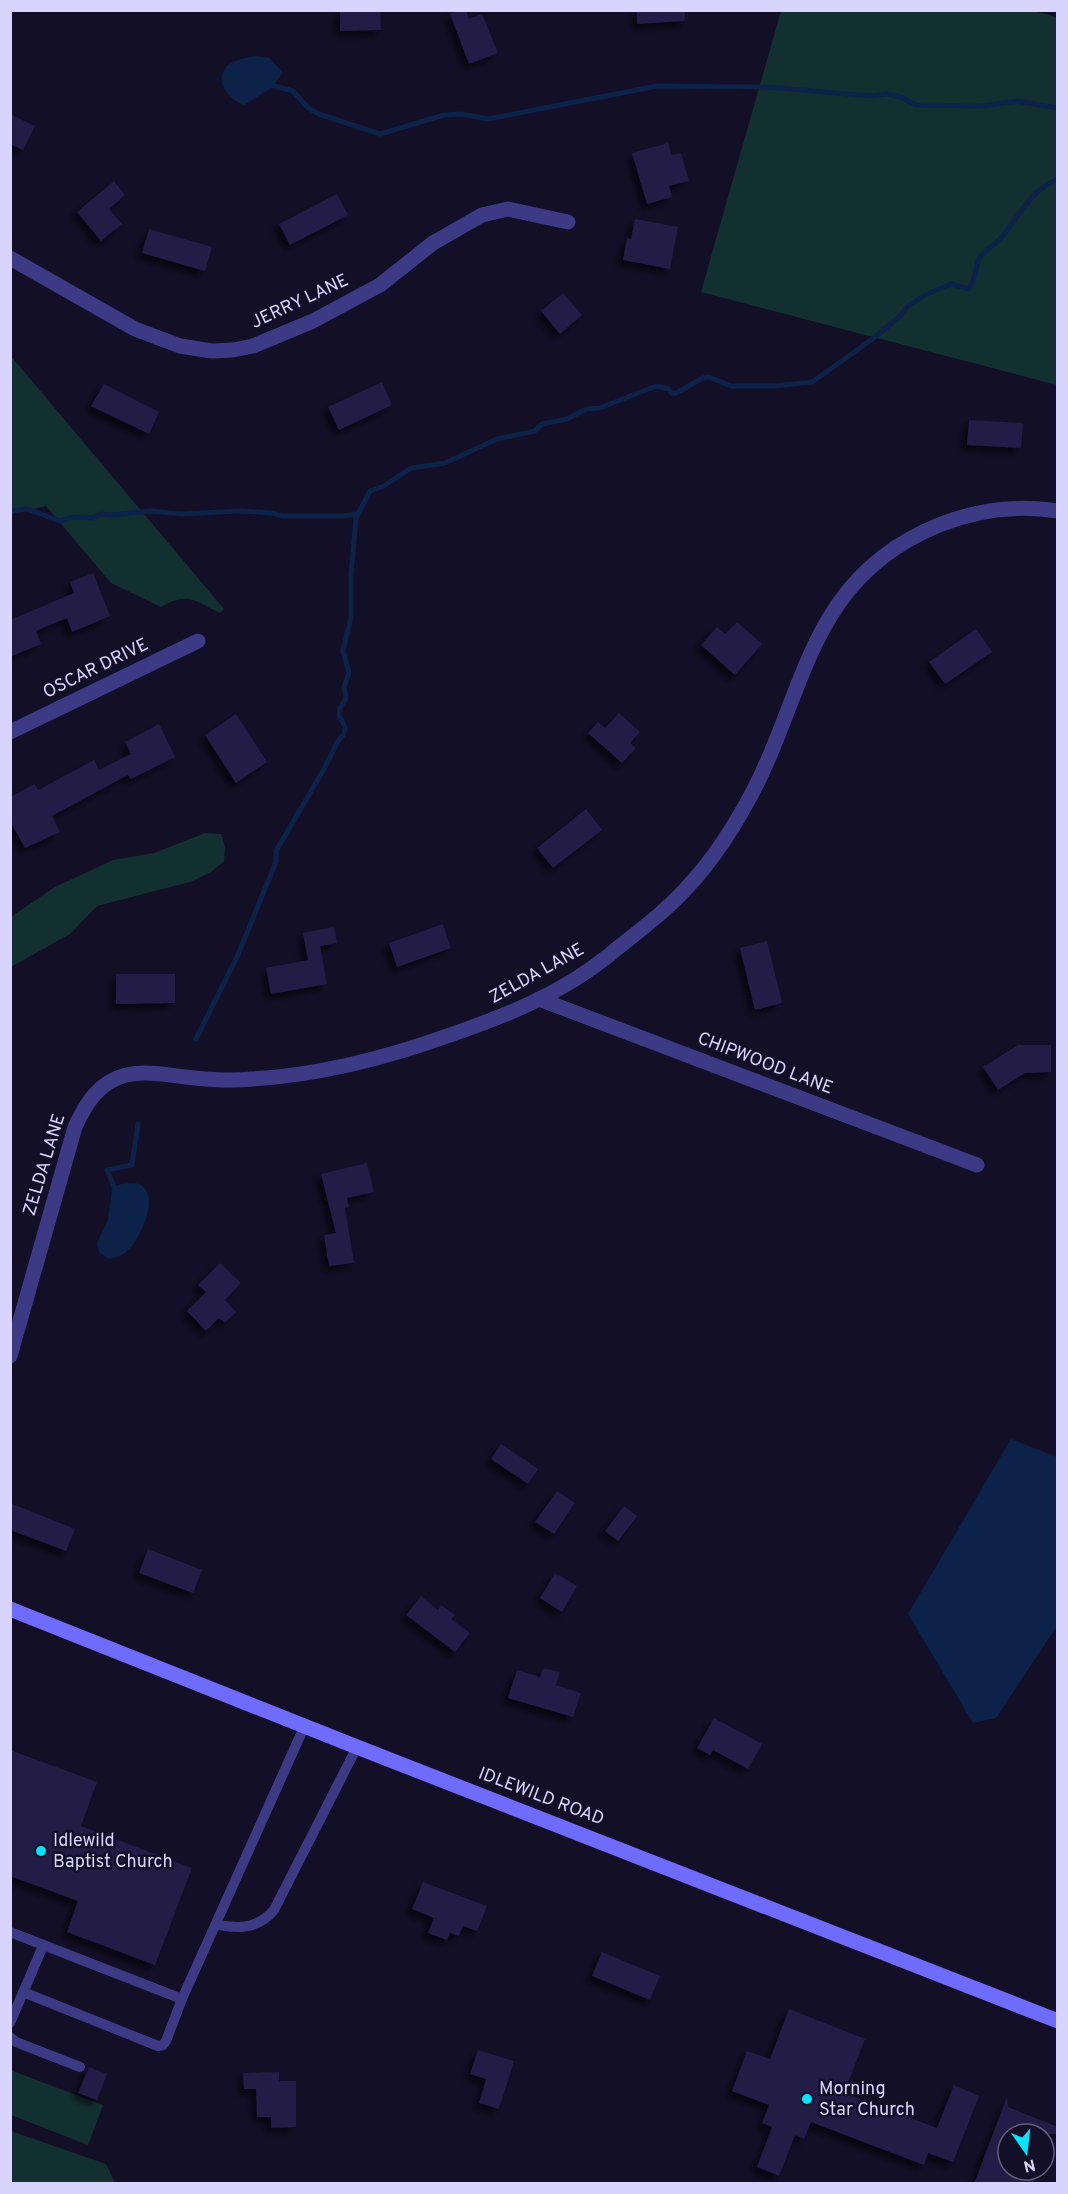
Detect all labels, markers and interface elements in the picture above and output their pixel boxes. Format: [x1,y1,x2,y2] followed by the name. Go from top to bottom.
[248,269,352,335] street label: JERRY LANE
[39,634,153,704] street label: OSCAR DRIVE
[485,938,589,1010] street label: ZELDA LANE
[694,1028,836,1100] street label: CHIPWOOD LANE
[19,1111,71,1219] street label: ZELDA LANE
[475,1762,607,1832] street label: IDLEWILD ROAD
[53,1830,173,1874] place label: Idlewild Baptist Church
[34,1844,48,1858] marker: Idlewild Baptist Church
[819,2078,915,2122] place label: Morning Star Church
[800,2092,814,2106] marker: Morning Star Church
[996,2122,1056,2182] north arrow
[1021,2154,1037,2176] text: N

